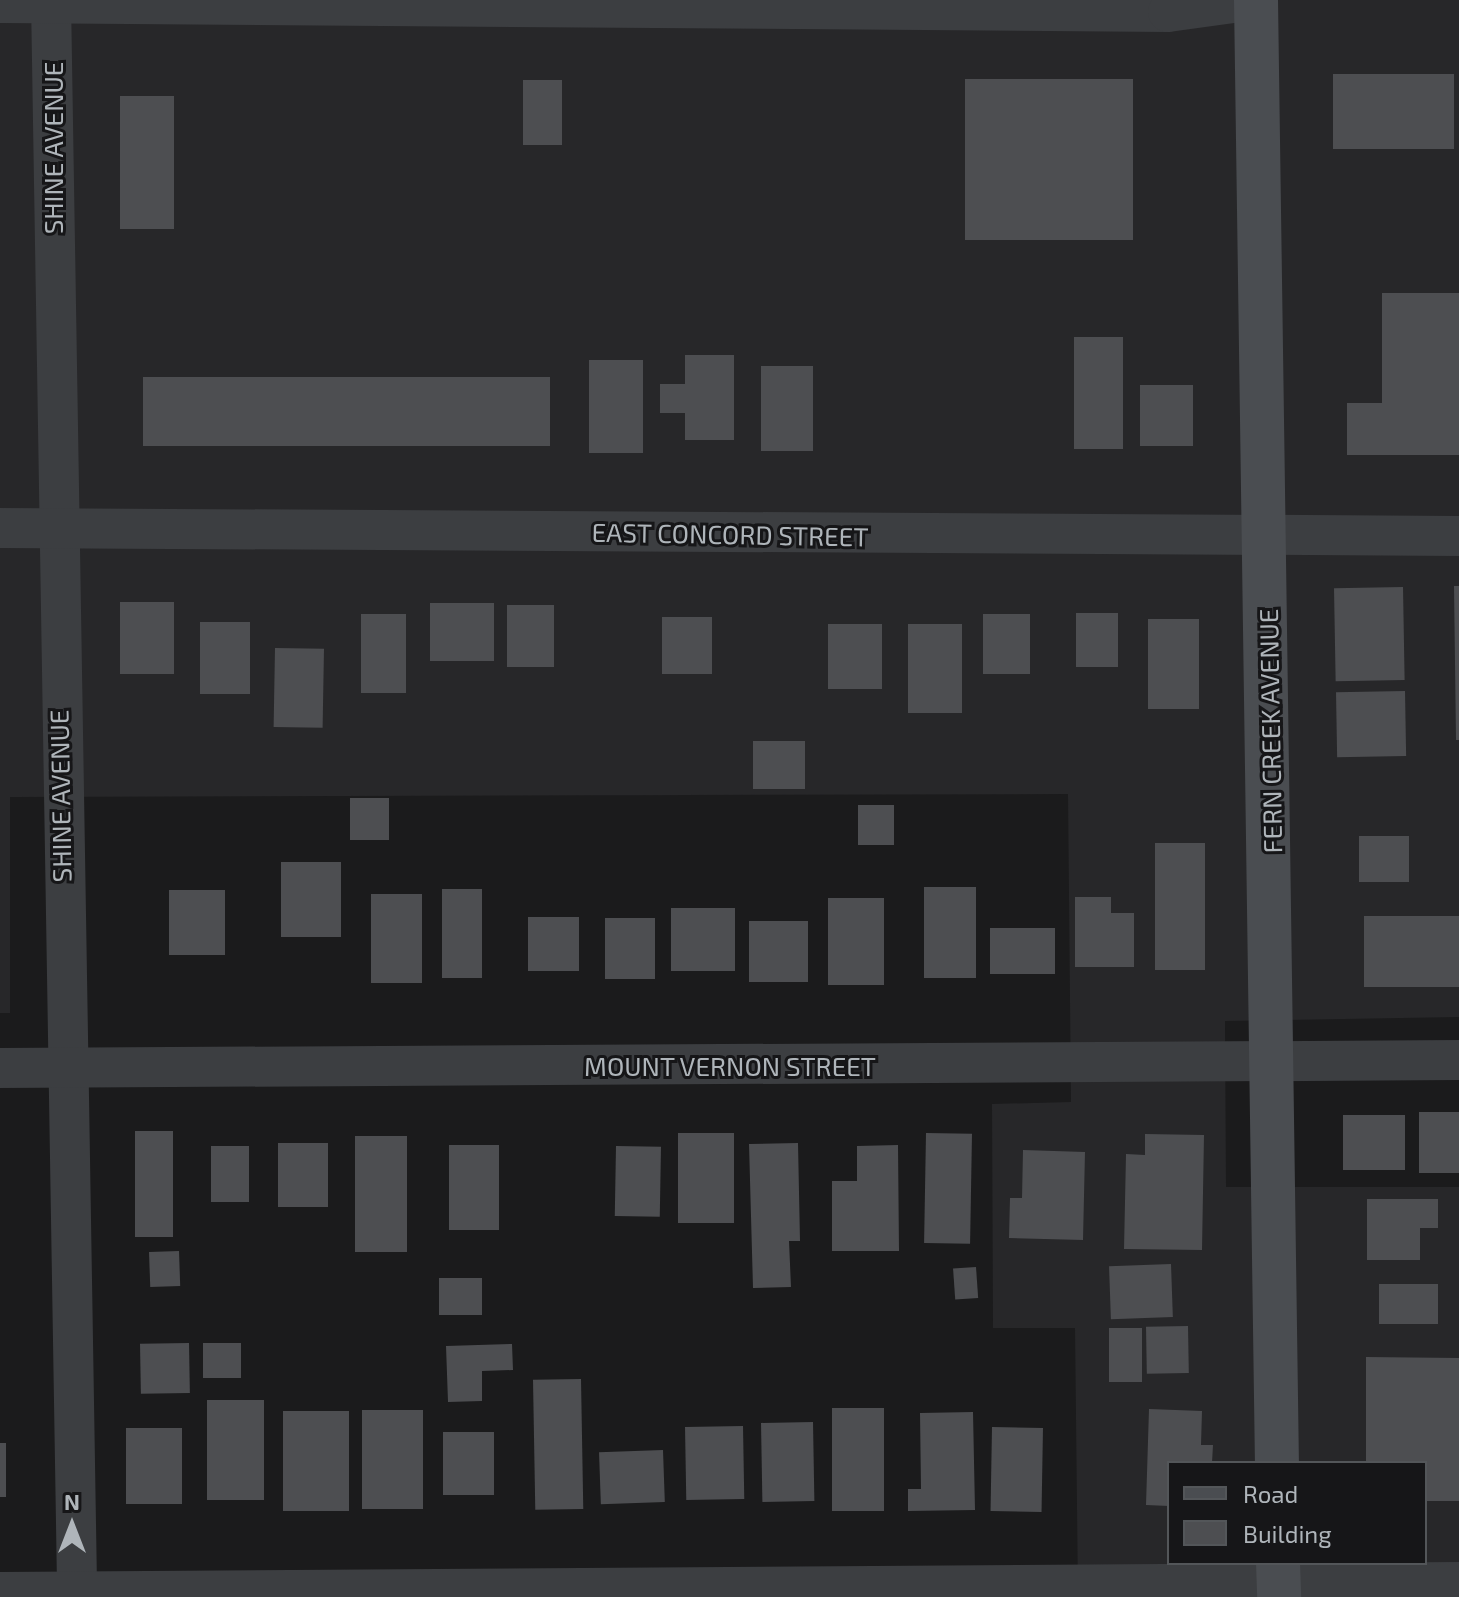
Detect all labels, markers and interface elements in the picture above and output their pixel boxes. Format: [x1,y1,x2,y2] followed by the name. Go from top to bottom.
[37,61,69,235] street label: SHINE AVENUE
[591,516,869,552] street label: EAST CONCORD STREET
[1252,608,1288,854] street label: FERN CREEK AVENUE
[43,709,77,883] street label: SHINE AVENUE
[584,1050,876,1082] street label: MOUNT VERNON STREET
[1167,1461,1427,1565] legend
[1243,1479,1298,1508] text: Road
[32,1485,112,1565] north arrow
[64,1488,80,1514] text: N
[1243,1519,1332,1548] text: Building

